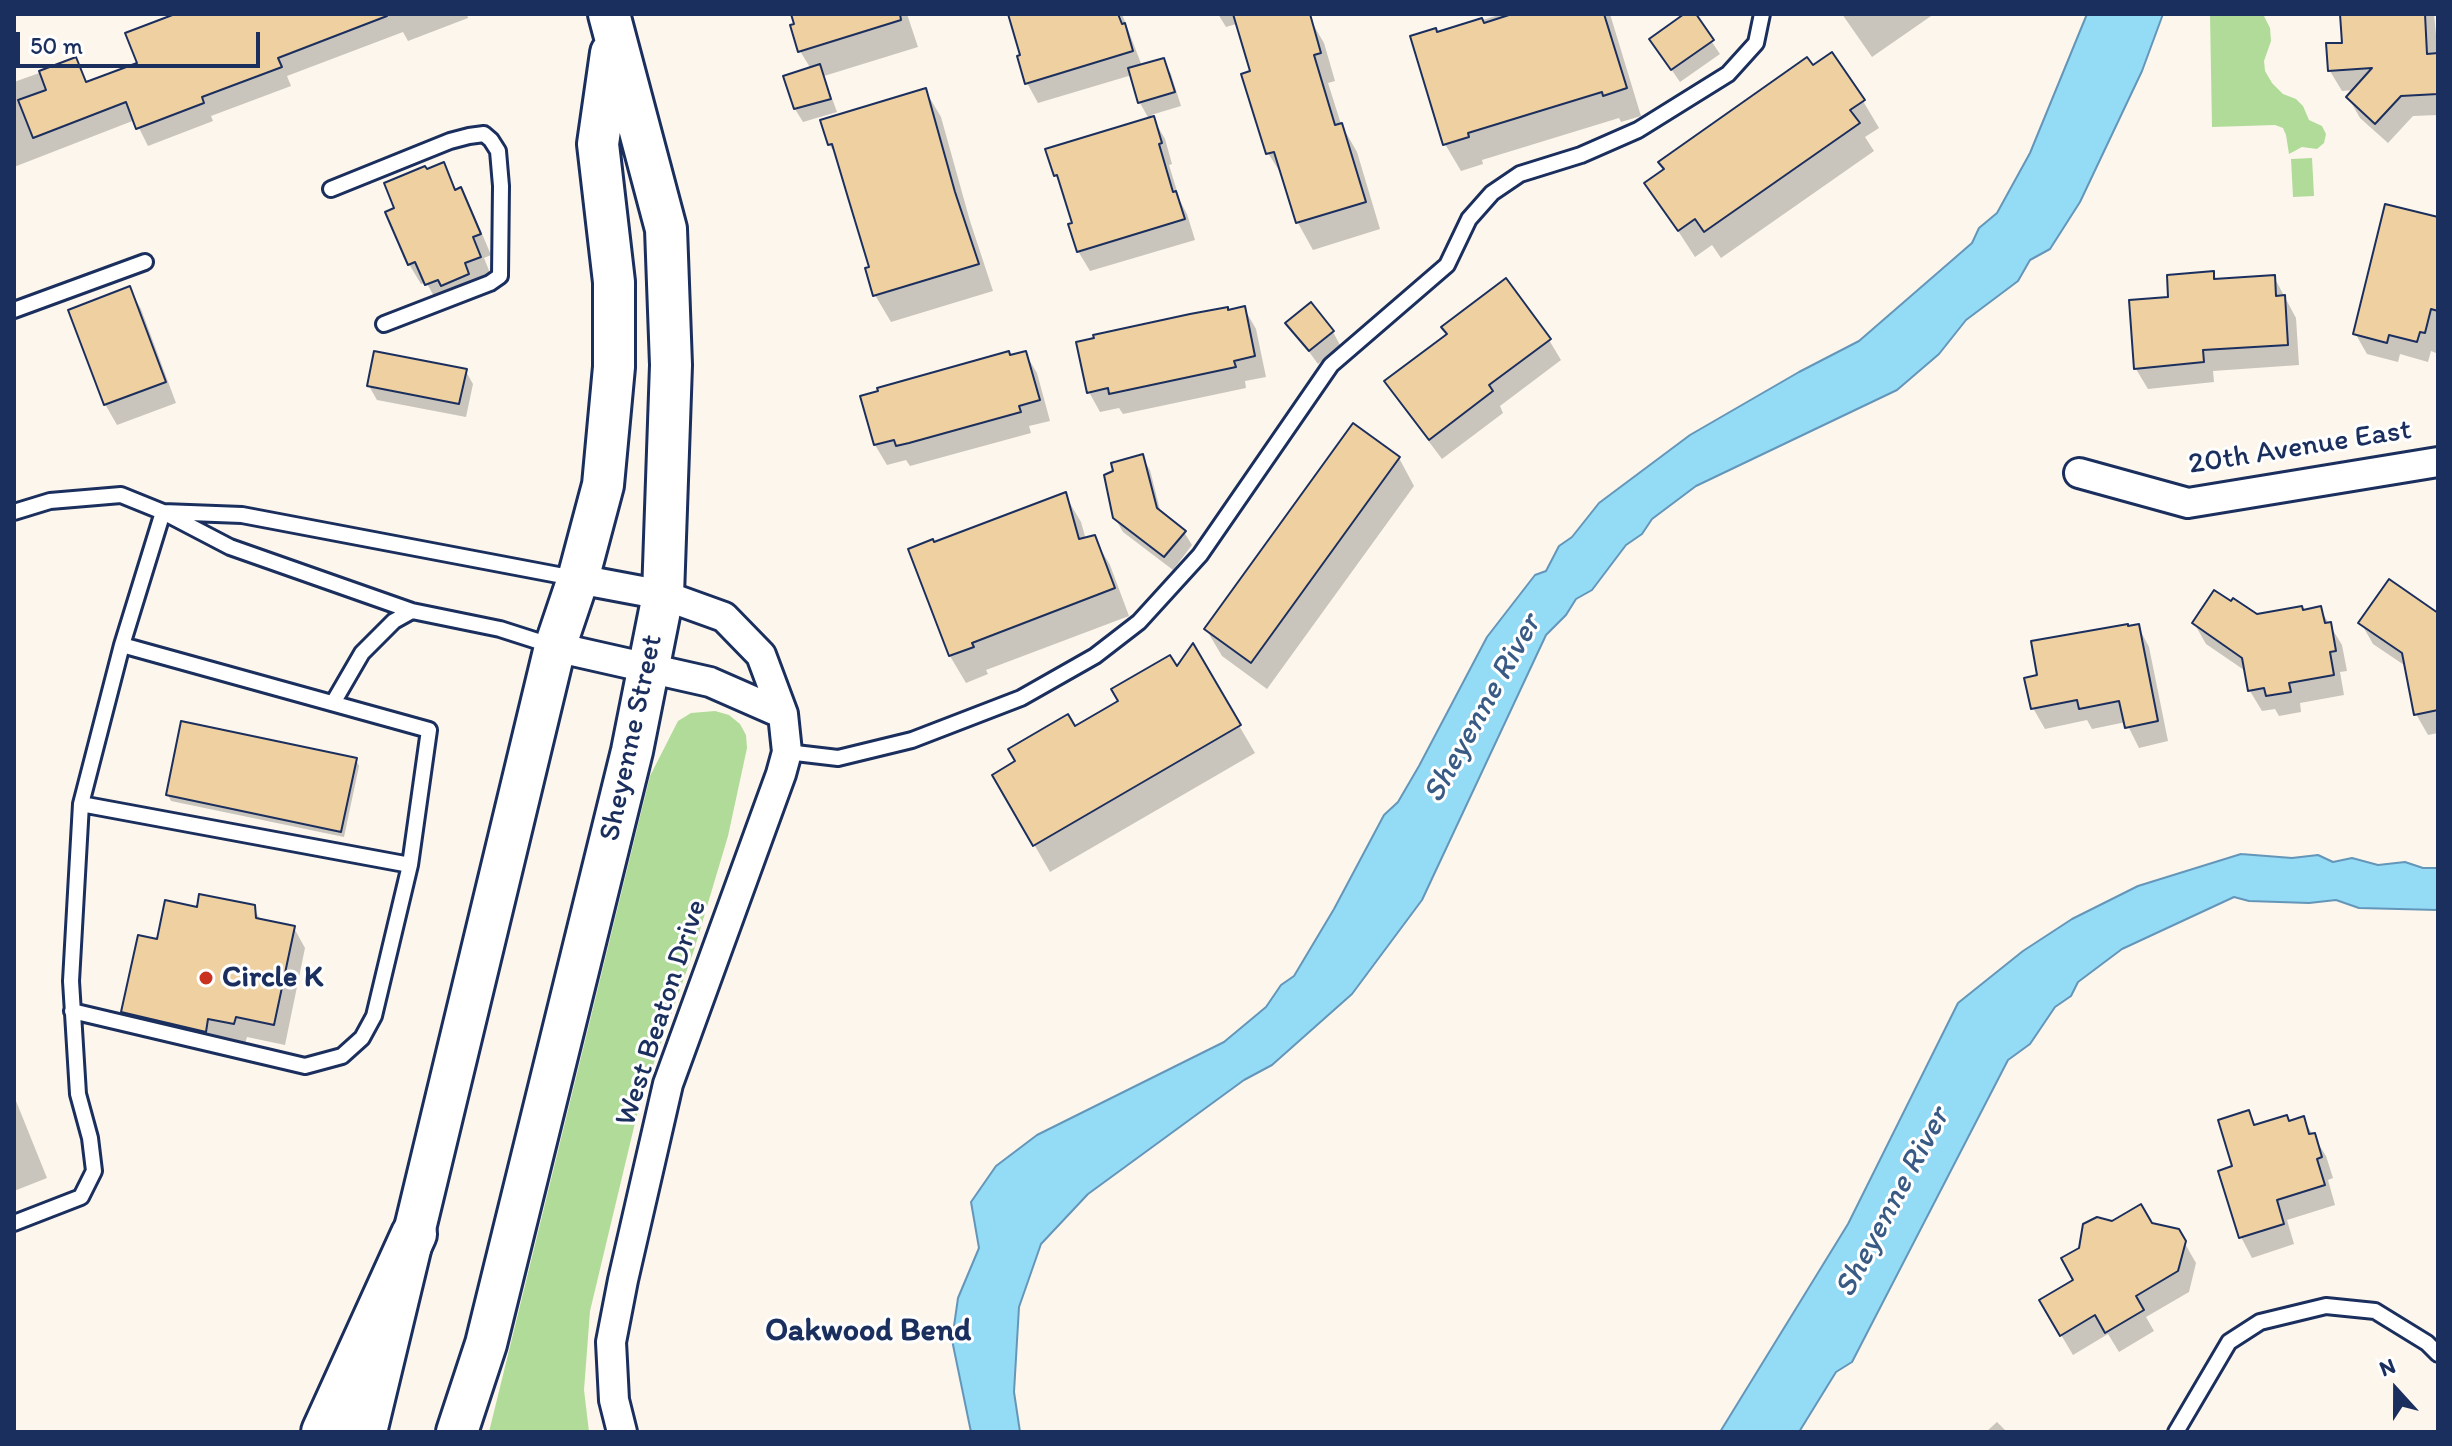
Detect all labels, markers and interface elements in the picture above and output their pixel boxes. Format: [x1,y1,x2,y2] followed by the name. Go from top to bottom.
[20,16,264,66] scale bar
[30,31,83,60] text: 50 m
[2186,413,2414,483] street label: 20th Avenue East
[1416,608,1550,810] water label: Sheyenne River
[593,632,671,844] street label: Sheyenne Street
[608,895,716,1131] street label: West Beaton Drive
[222,960,323,996] place label: Circle K
[197,969,215,987] marker: Circle K
[1827,1102,1959,1304] water label: Sheyenne River
[765,1313,971,1351] district label: Oakwood Bend
[2356,1350,2436,1430] north arrow
[2375,1352,2399,1382] text: N

